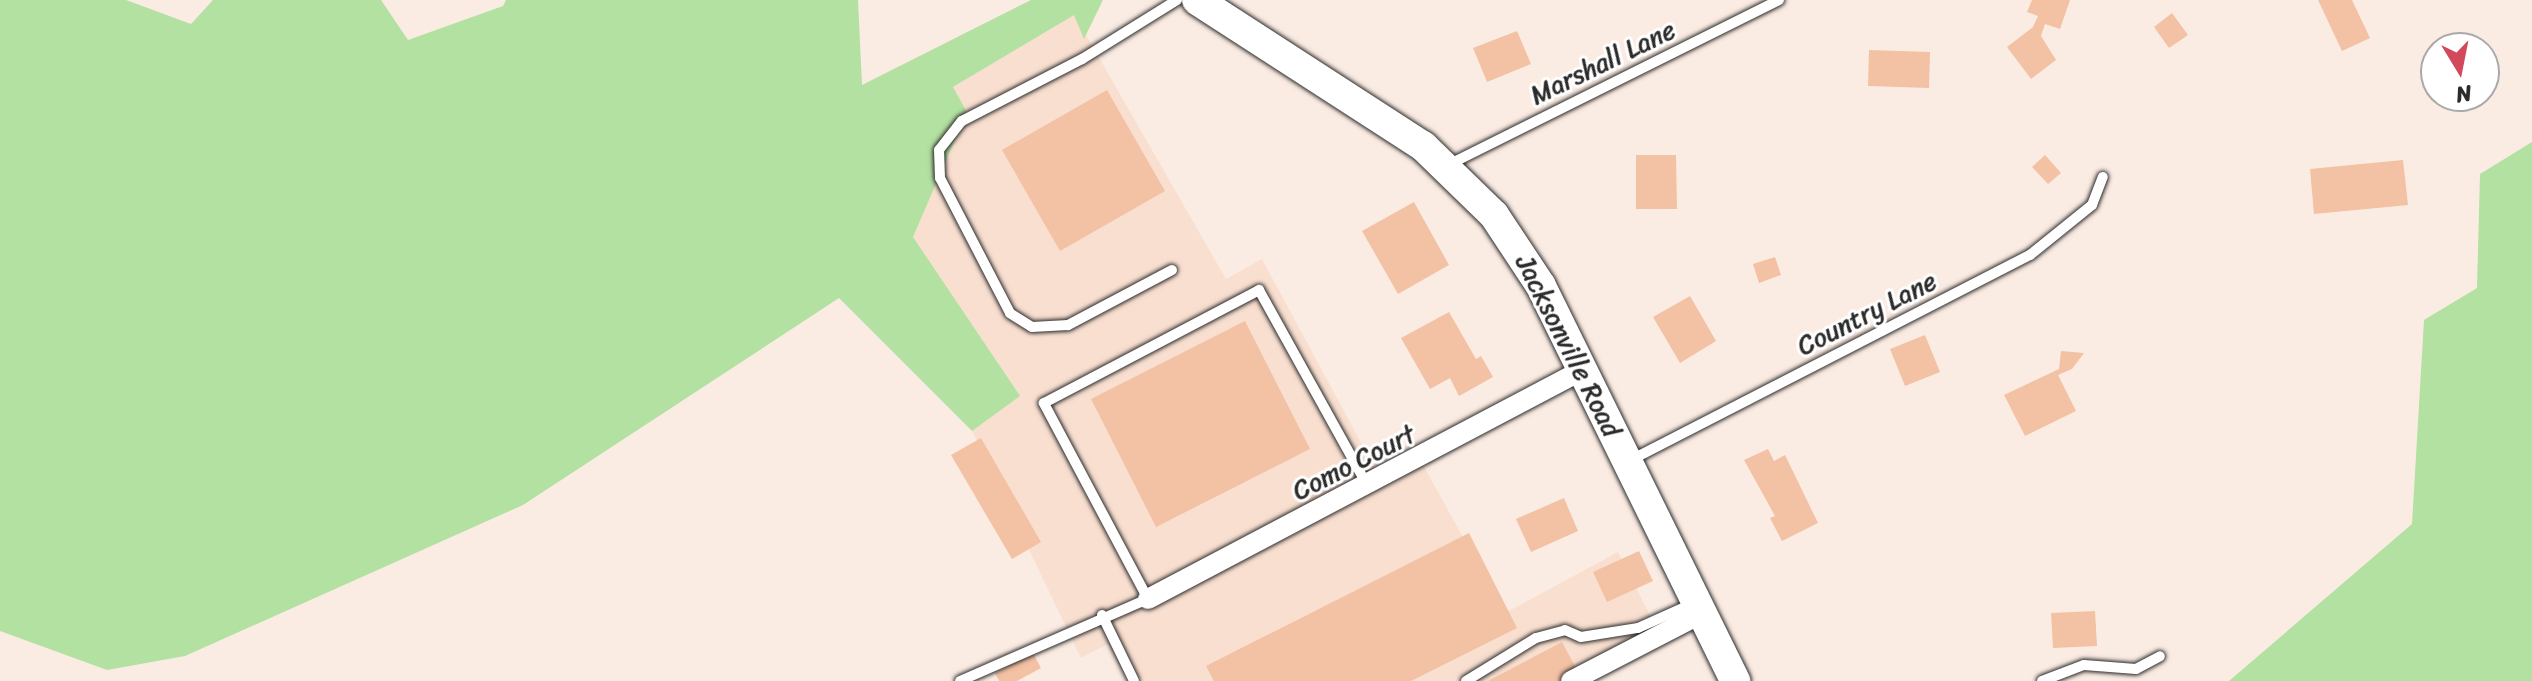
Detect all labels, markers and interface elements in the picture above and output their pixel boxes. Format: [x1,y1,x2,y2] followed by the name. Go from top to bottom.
[1525,14,1681,112] street label: Marshall Lane
[2420,32,2500,112] north arrow
[2453,74,2475,115] text: N
[1509,250,1627,442] street label: Jacksonville Road
[1792,266,1942,362] street label: Country Lane
[1287,419,1421,507] street label: Como Court

